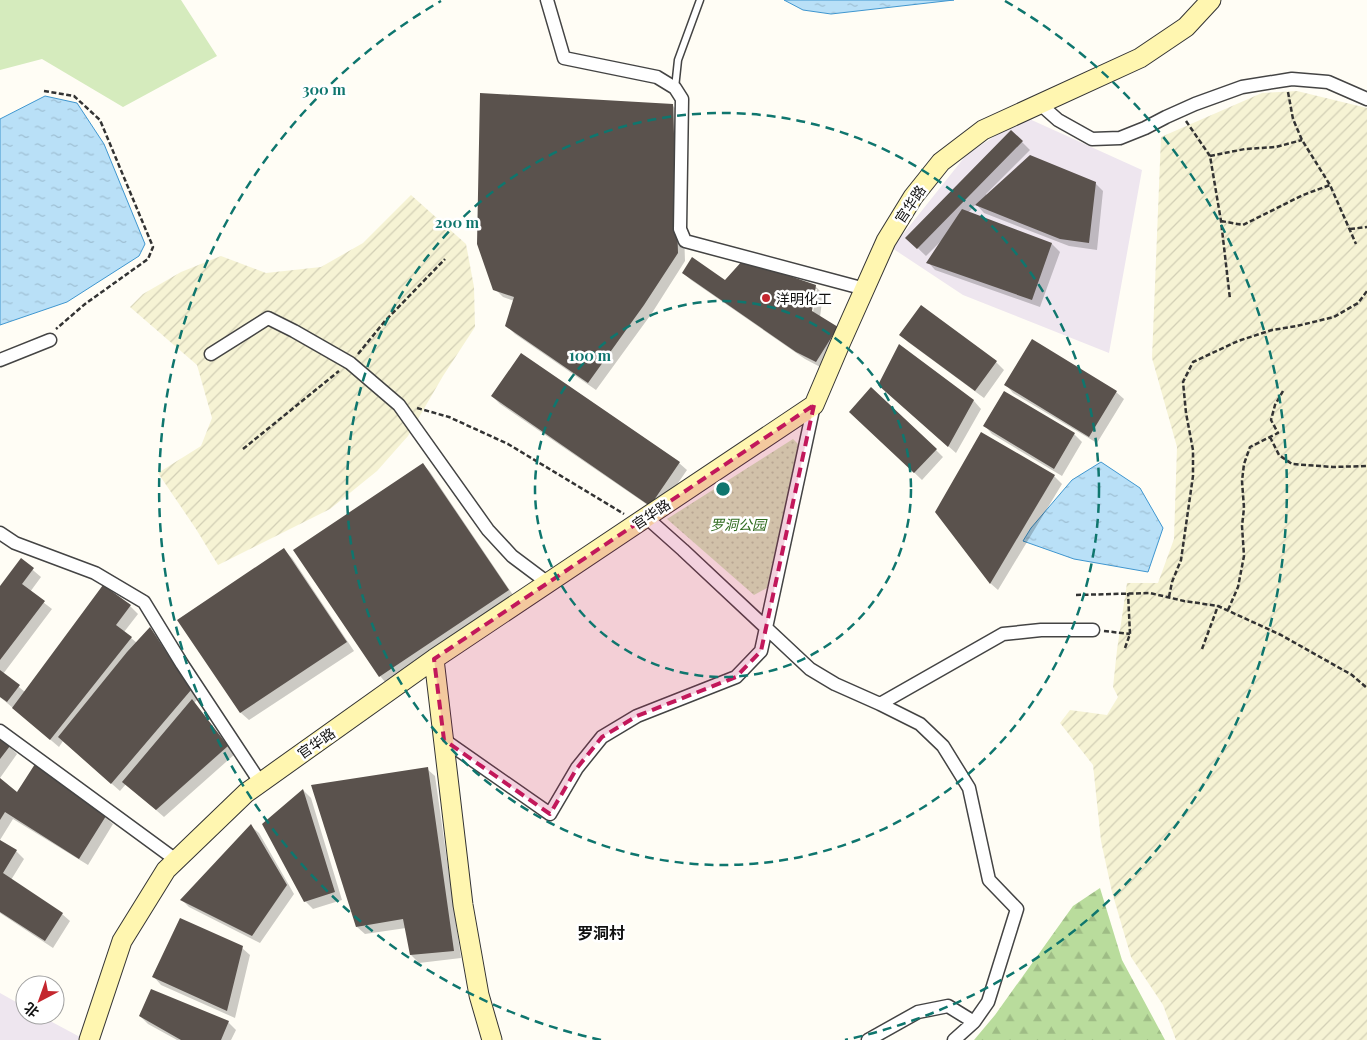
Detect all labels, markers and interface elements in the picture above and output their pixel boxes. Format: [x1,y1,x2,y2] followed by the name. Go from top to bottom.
[302,79,346,99] text: 300 m
[890,181,930,227] street label: 官华路
[435,212,480,232] text: 200 m
[776,289,832,308] place label: 洋明化工
[760,292,772,304] marker: 洋明化工
[569,345,612,365] text: 100 m
[714,480,732,498] centre of rings
[628,494,674,534] street label: 官华路
[710,515,768,534] park label: 罗洞公园
[293,723,339,763] street label: 官华路
[577,922,625,943] district label: 罗洞村
[15,975,65,1025] north arrow
[20,998,43,1022] text: 北

